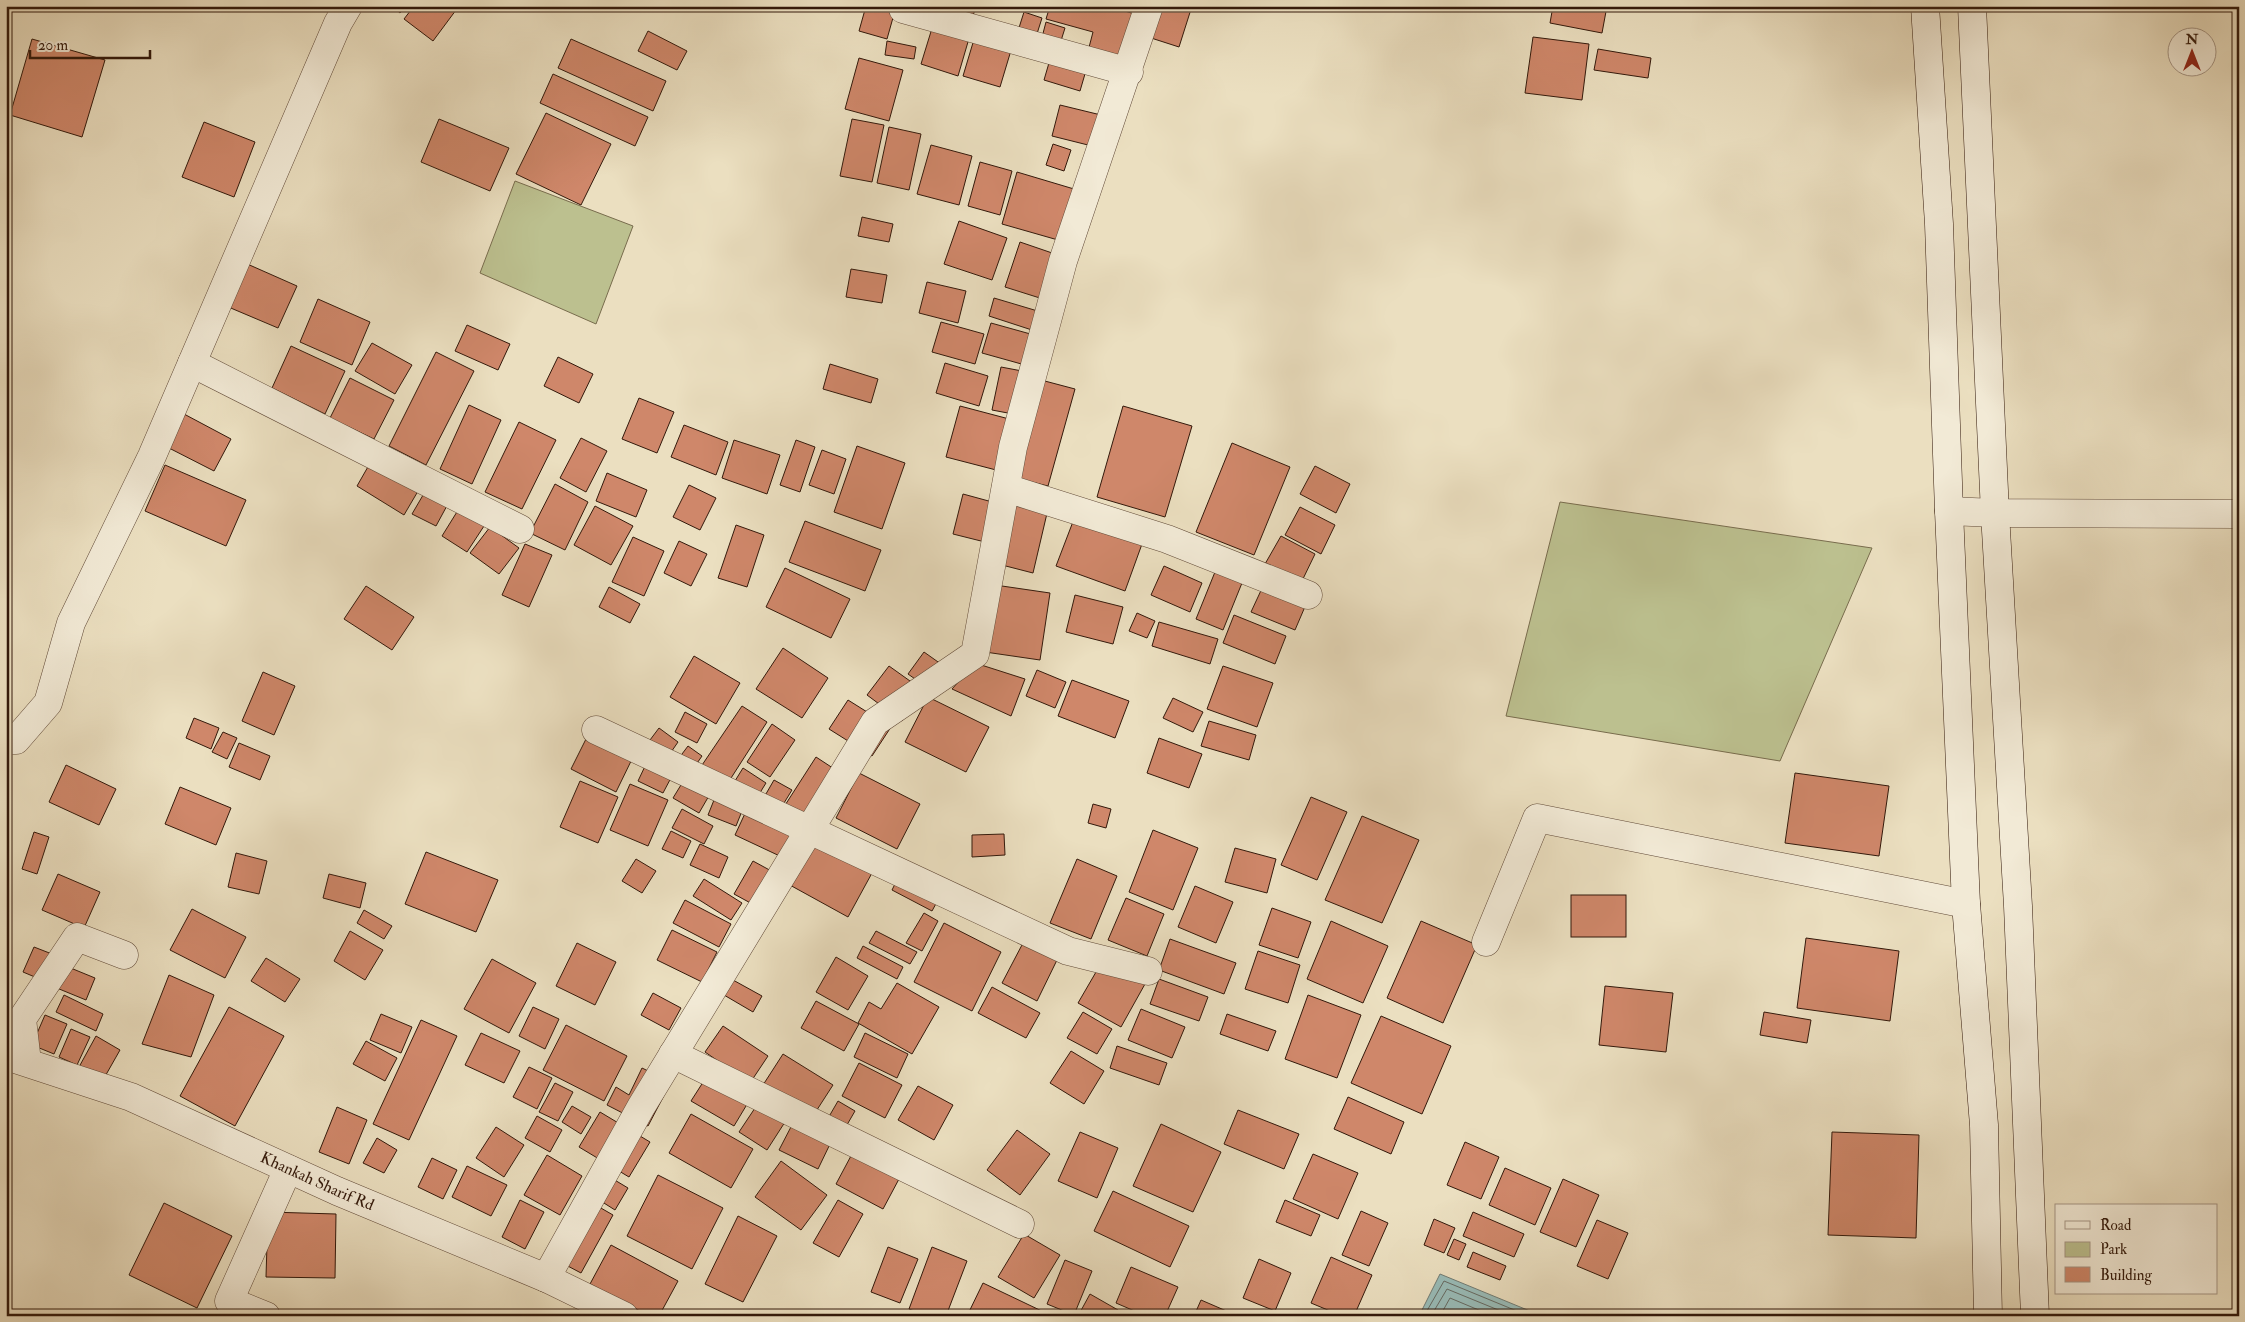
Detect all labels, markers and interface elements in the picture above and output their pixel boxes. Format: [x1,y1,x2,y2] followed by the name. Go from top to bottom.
[30,28,150,60] scale bar
[2168,28,2218,78] north arrow
[2185,31,2199,48] text: N
[38,36,68,55] text: 20 m
[257,1147,377,1215] street label: Khankah Sharif Rd
[2055,1204,2218,1294] legend
[2100,1216,2132,1235] text: Road
[2100,1240,2127,1259] text: Park
[2100,1266,2152,1285] text: Building

